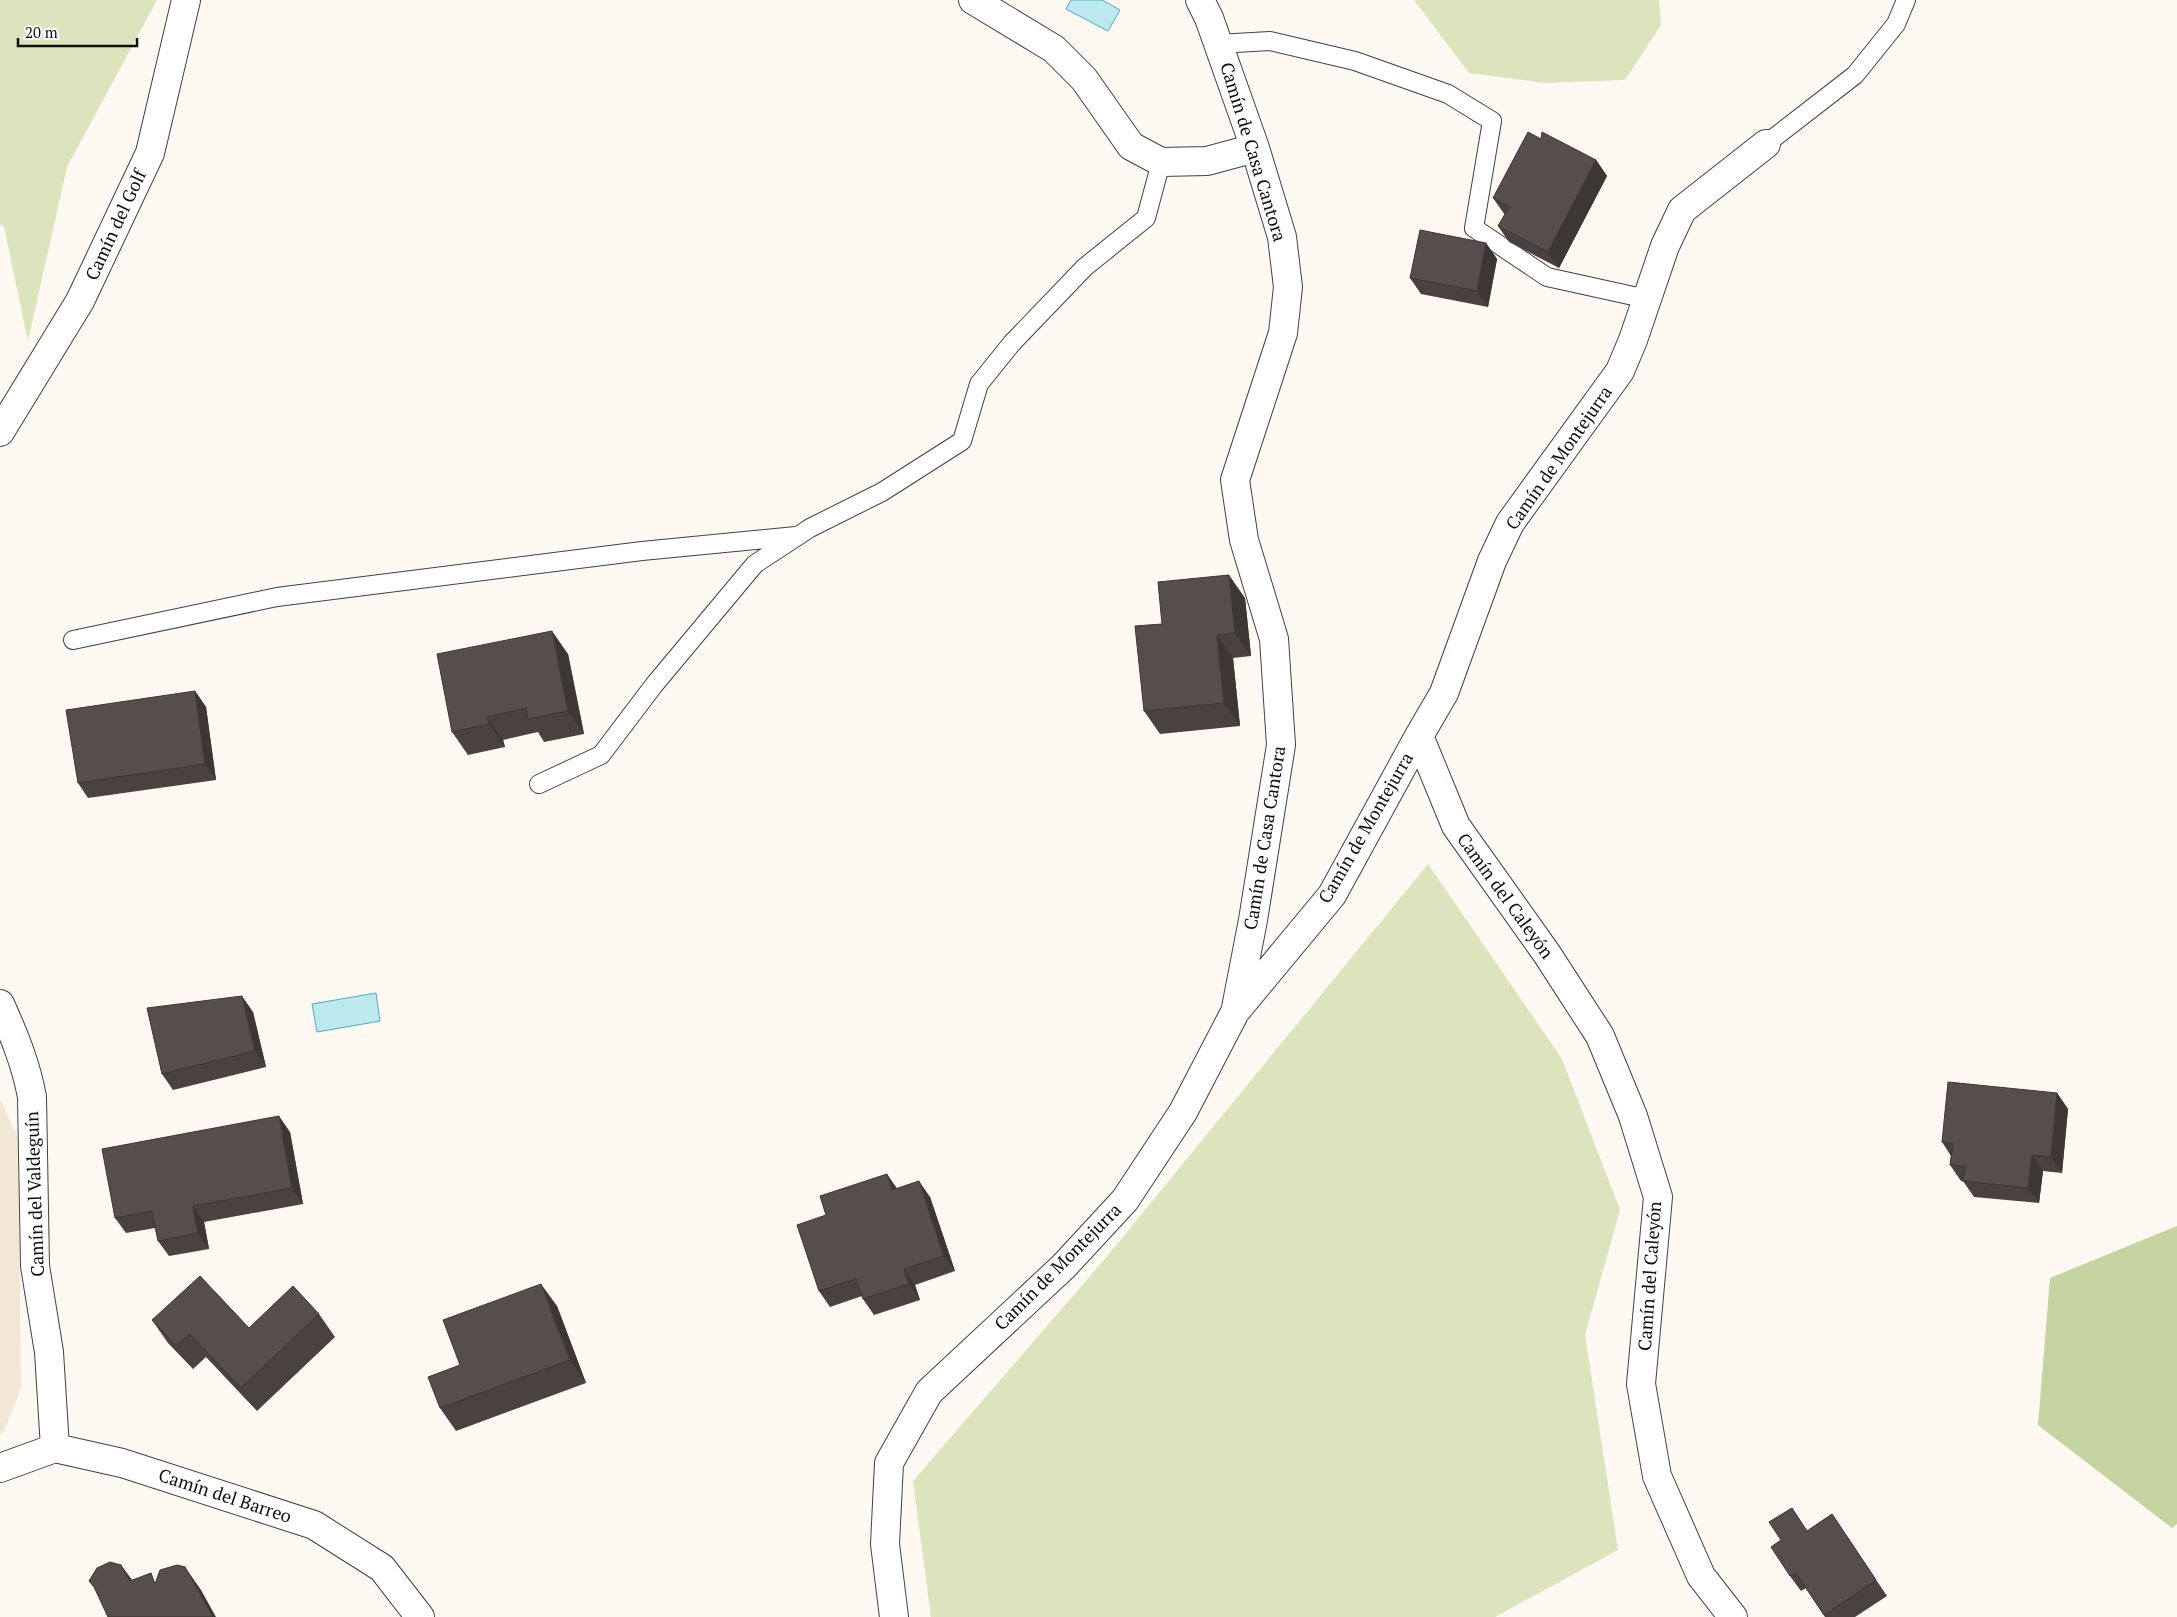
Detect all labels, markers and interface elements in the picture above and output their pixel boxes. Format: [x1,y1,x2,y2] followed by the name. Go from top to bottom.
[18,15,136,47] scale bar
[25,22,58,42] text: 20 m
[1215,59,1293,244] street label: Camín de Casa Cantora
[79,164,152,284] street label: Camín del Golf
[1499,381,1617,534] street label: Camín de Montejurra
[1238,744,1290,932] street label: Camín de Casa Cantora
[1312,748,1418,907] street label: Camín de Montejurra
[1452,828,1560,963] street label: Camín del Caleyón
[19,1111,49,1277] street label: Camín del Valdeguín
[989,1198,1126,1335] street label: Camín de Montejurra
[1632,1200,1666,1351] street label: Camín del Caleyón
[156,1462,295,1528] street label: Camín del Barreo

